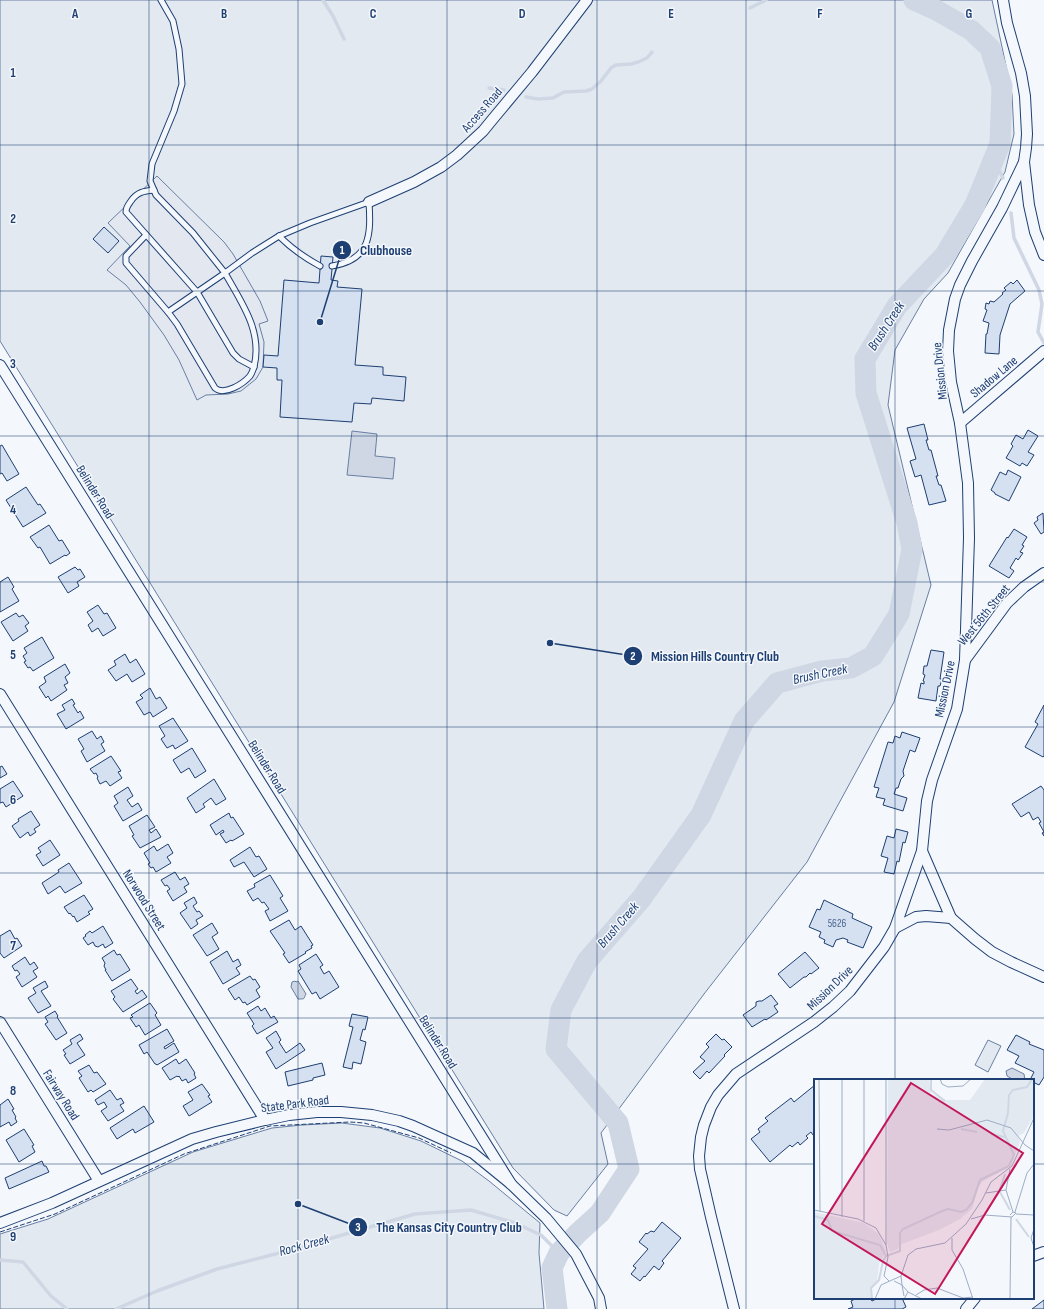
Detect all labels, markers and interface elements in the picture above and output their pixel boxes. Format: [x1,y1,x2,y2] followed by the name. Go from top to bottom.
[71,6,79,22] text: A
[221,6,227,22] text: B
[370,6,377,22] text: C
[519,6,526,22] text: D
[668,6,674,22] text: E
[817,6,823,22] text: F
[966,6,973,22] text: G
[10,65,16,81] text: 1
[458,84,506,136] street label: Access Road
[10,211,16,227] text: 2
[332,237,420,263] callout: Clubhouse
[360,242,412,259] text: Clubhouse
[340,243,345,258] text: 1
[864,298,909,354] water label: Brush Creek
[929,342,951,400] street label: Mission Drive
[967,353,1021,401] street label: Shadow Lane
[10,356,16,372] text: 3
[72,462,118,522] street label: Belinder Road
[10,502,16,518] text: 4
[954,581,1014,649] street label: West 56th Street
[623,643,787,669] callout: Mission Hills Country Club
[10,647,16,663] text: 5
[651,648,779,665] text: Mission Hills Country Club
[630,649,636,664] text: 2
[931,659,959,719] street label: Mission Drive
[791,660,850,688] water label: Brush Creek
[244,737,290,797] street label: Belinder Road
[10,792,16,808] text: 6
[119,867,169,933] street label: Norwood Street
[593,898,643,951] water label: Brush Creek
[828,917,847,930] house number: 5626
[10,938,16,954] text: 7
[804,962,856,1014] street label: Mission Drive
[415,1012,461,1072] street label: Belinder Road
[39,1067,83,1123] street label: Fairway Road
[814,1079,1034,1299] inset map
[10,1083,16,1099] text: 8
[260,1092,330,1116] street label: State Park Road
[348,1214,530,1240] callout: The Kansas City Country Club
[376,1219,522,1236] text: The Kansas City Country Club
[355,1220,361,1235] text: 3
[10,1229,16,1245] text: 9
[277,1230,332,1260] water label: Rock Creek

